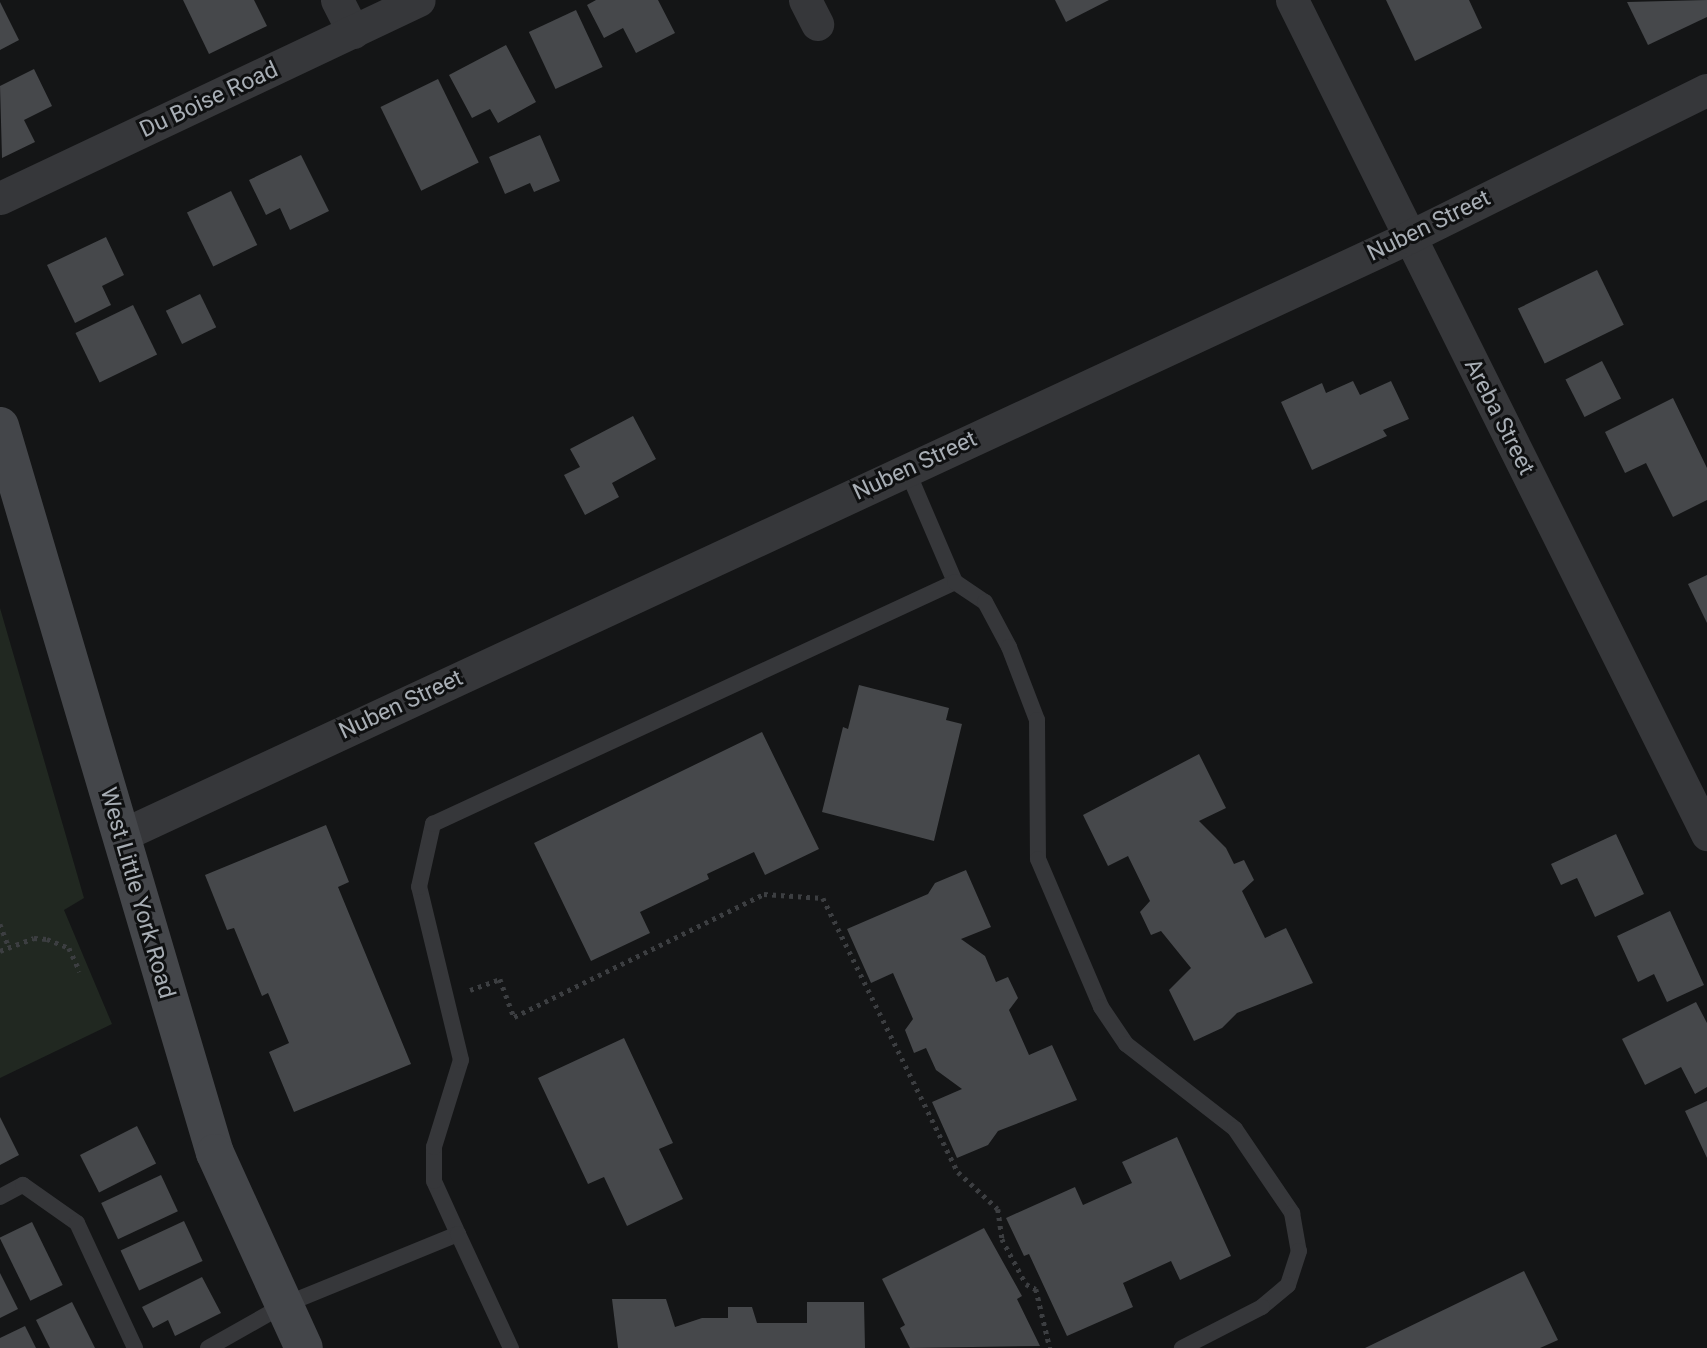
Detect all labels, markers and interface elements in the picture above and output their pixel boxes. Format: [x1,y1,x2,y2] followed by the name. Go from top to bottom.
[136,56,282,144] street label: Du Boise Road
[1363,184,1495,268] street label: Nuben Street
[1458,354,1540,480] street label: Areba Street
[849,425,981,507] street label: Nuben Street
[335,664,467,746] street label: Nuben Street
[94,784,180,1002] street label: West Little York Road

